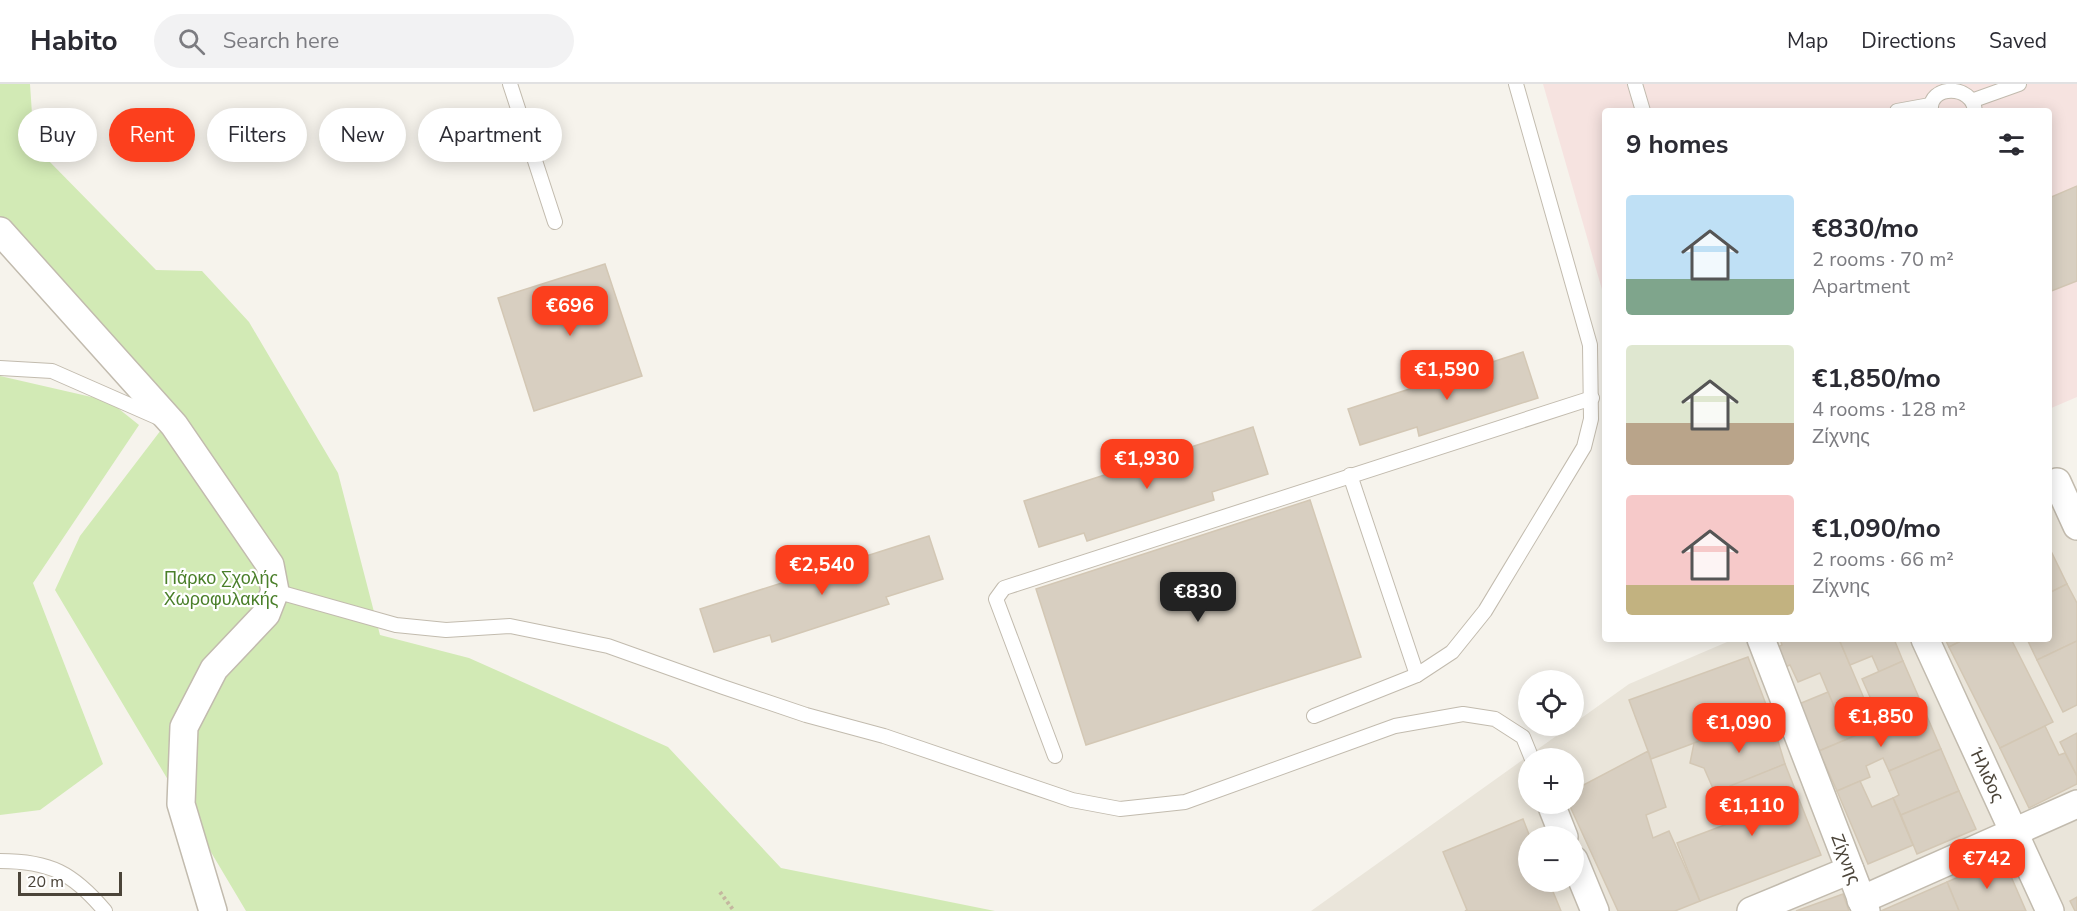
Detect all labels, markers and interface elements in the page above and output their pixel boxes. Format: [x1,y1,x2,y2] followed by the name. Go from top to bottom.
[154,14,574,68] search box
[30,22,118,60] text: Habito
[175,25,208,58] icon: search
[223,26,339,56] text: Search here
[1787,27,1828,55] text: Map
[1861,27,1956,55] text: Directions
[1989,27,2047,55] text: Saved
[18,108,97,162] chip: Buy
[109,108,195,162] chip: Rent
[207,108,307,162] chip: Filters
[319,108,406,162] chip: New
[418,108,562,162] chip: Apartment
[1626,127,1728,162] text: 9 homes
[1995,128,2028,161] icon: filters
[1812,211,1919,246] text: €830/mo
[1674,219,1746,291] icon: home
[1812,246,1954,273] text: 2 rooms · 70 m²
[1812,273,1910,300] text: Apartment
[534,286,606,337] pin: €696
[546,292,594,319] text: €696
[1398,350,1496,401] pin: €1,590
[1415,356,1479,383] text: €1,590
[1812,361,1941,396] text: €1,850/mo
[1674,369,1746,441] icon: home
[1812,396,1966,423] text: 4 rooms · 128 m²
[1812,423,1870,450] text: Ζίχνης
[1098,439,1196,490] pin: €1,930
[1115,445,1179,472] text: €1,930
[1812,511,1941,546] text: €1,090/mo
[1674,519,1746,591] icon: home
[773,545,871,596] pin: €2,540
[1812,546,1954,573] text: 2 rooms · 66 m²
[790,551,854,578] text: €2,540
[164,566,279,611] park label: Πάρκο Σχολής Χωροφυλακής
[1162,572,1234,623] pin: €830
[1812,573,1870,600] text: Ζίχνης
[1174,578,1222,605] text: €830
[1518,670,1584,892] map controls
[1518,670,1584,736] button: locate
[1832,697,1930,748] pin: €1,850
[1690,703,1788,754] pin: €1,090
[1849,703,1913,730] text: €1,850
[1707,709,1771,736] text: €1,090
[1964,743,2010,806] street label: Ήλιδος
[1518,748,1584,814] button: +
[1703,786,1801,837] pin: €1,110
[1720,792,1784,819] text: €1,110
[1518,826,1584,892] button: −
[1825,830,1867,888] street label: Ζίχνης
[1951,839,2023,890] pin: €742
[1963,845,2011,872] text: €742
[18,869,122,896] scale bar
[27,871,64,893] text: 20 m

